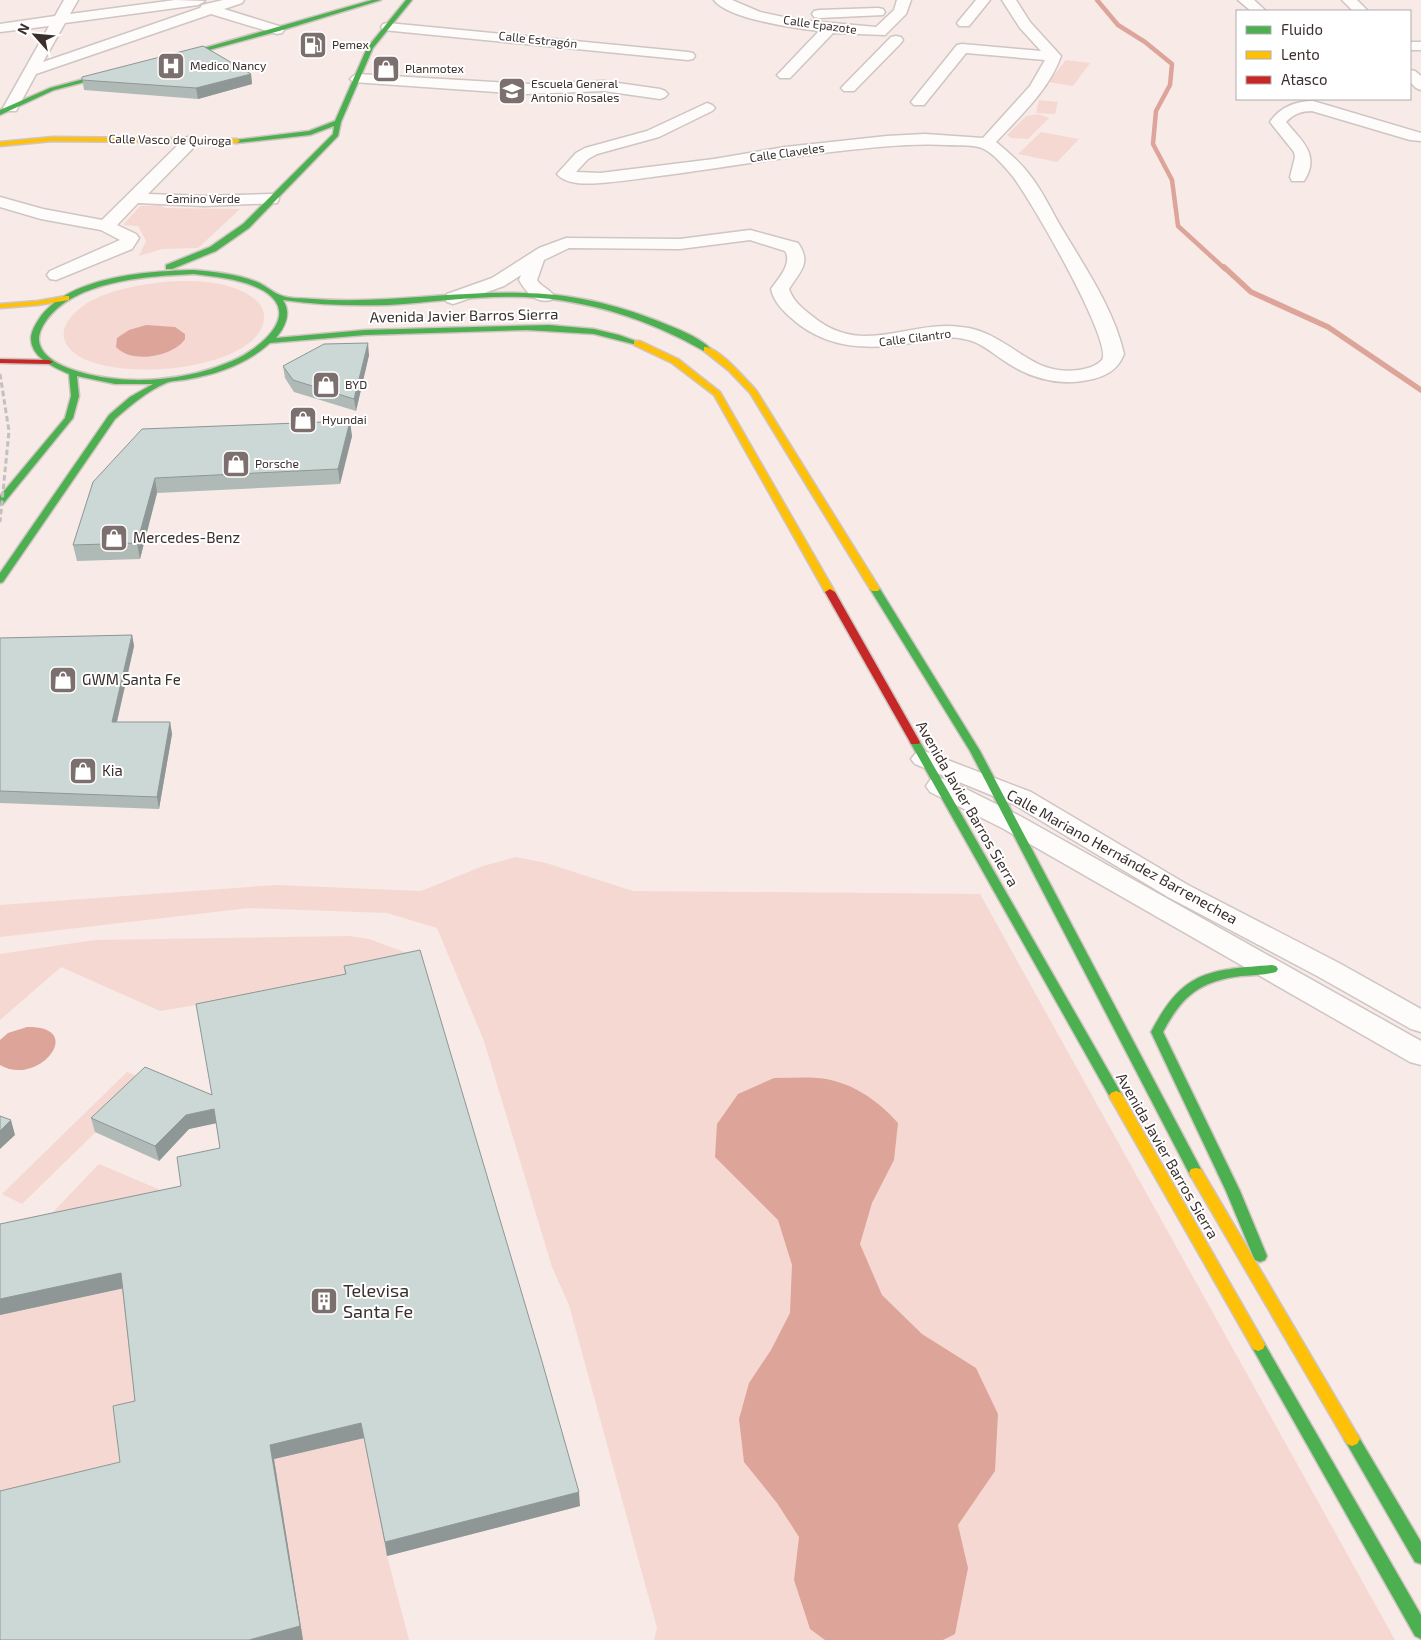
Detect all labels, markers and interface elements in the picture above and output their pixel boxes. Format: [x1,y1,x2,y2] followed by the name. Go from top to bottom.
[10,10,60,60] north arrow
[1236,10,1411,100] legend
[783,12,858,36] street label: Calle Epazote
[1281,20,1323,38] text: Fluido
[13,21,33,37] text: N
[498,28,578,50] street label: Calle Estragón
[298,30,328,60] fuel station icon: Pemex
[332,37,369,51] place label: Pemex
[1281,45,1320,63] text: Lento
[156,51,186,81] hospital icon: Medico Nancy
[371,54,401,84] shop icon: Planmotex
[190,58,267,72] place label: Medico Nancy
[405,61,465,75] place label: Planmotex
[1281,70,1327,88] text: Atasco
[497,76,527,106] school or university icon: Escuela General Antonio Rosales
[531,76,619,104] place label: Escuela General Antonio Rosales
[108,131,232,148] street label: Calle Vasco de Quiroga
[748,140,825,164] street label: Calle Claveles
[166,191,240,205] street label: Camino Verde
[370,304,558,326] street label: Avenida Javier Barros Sierra
[878,326,952,348] street label: Calle Cilantro
[311,370,341,400] shop icon: BYD
[345,377,367,391] place label: BYD
[288,405,318,435] shop icon: Hyundai
[322,412,367,426] place label: Hyundai
[221,449,251,479] shop icon: Porsche
[255,456,299,470] place label: Porsche
[99,523,129,553] shop icon: Mercedes-Benz
[133,528,240,546] place label: Mercedes-Benz
[48,665,78,695] shop icon: GWM Santa Fe
[82,670,181,688] place label: GWM Santa Fe
[913,717,1023,890] street label: Avenida Javier Barros Sierra
[68,756,98,786] shop icon: Kia
[102,761,123,779] place label: Kia
[1004,785,1241,927] street label: Calle Mariano Hernández Barrenechea
[1113,1069,1223,1242] street label: Avenida Javier Barros Sierra
[343,1279,413,1322] place label: Televisa Santa Fe
[309,1286,339,1316] building icon: Televisa Santa Fe

